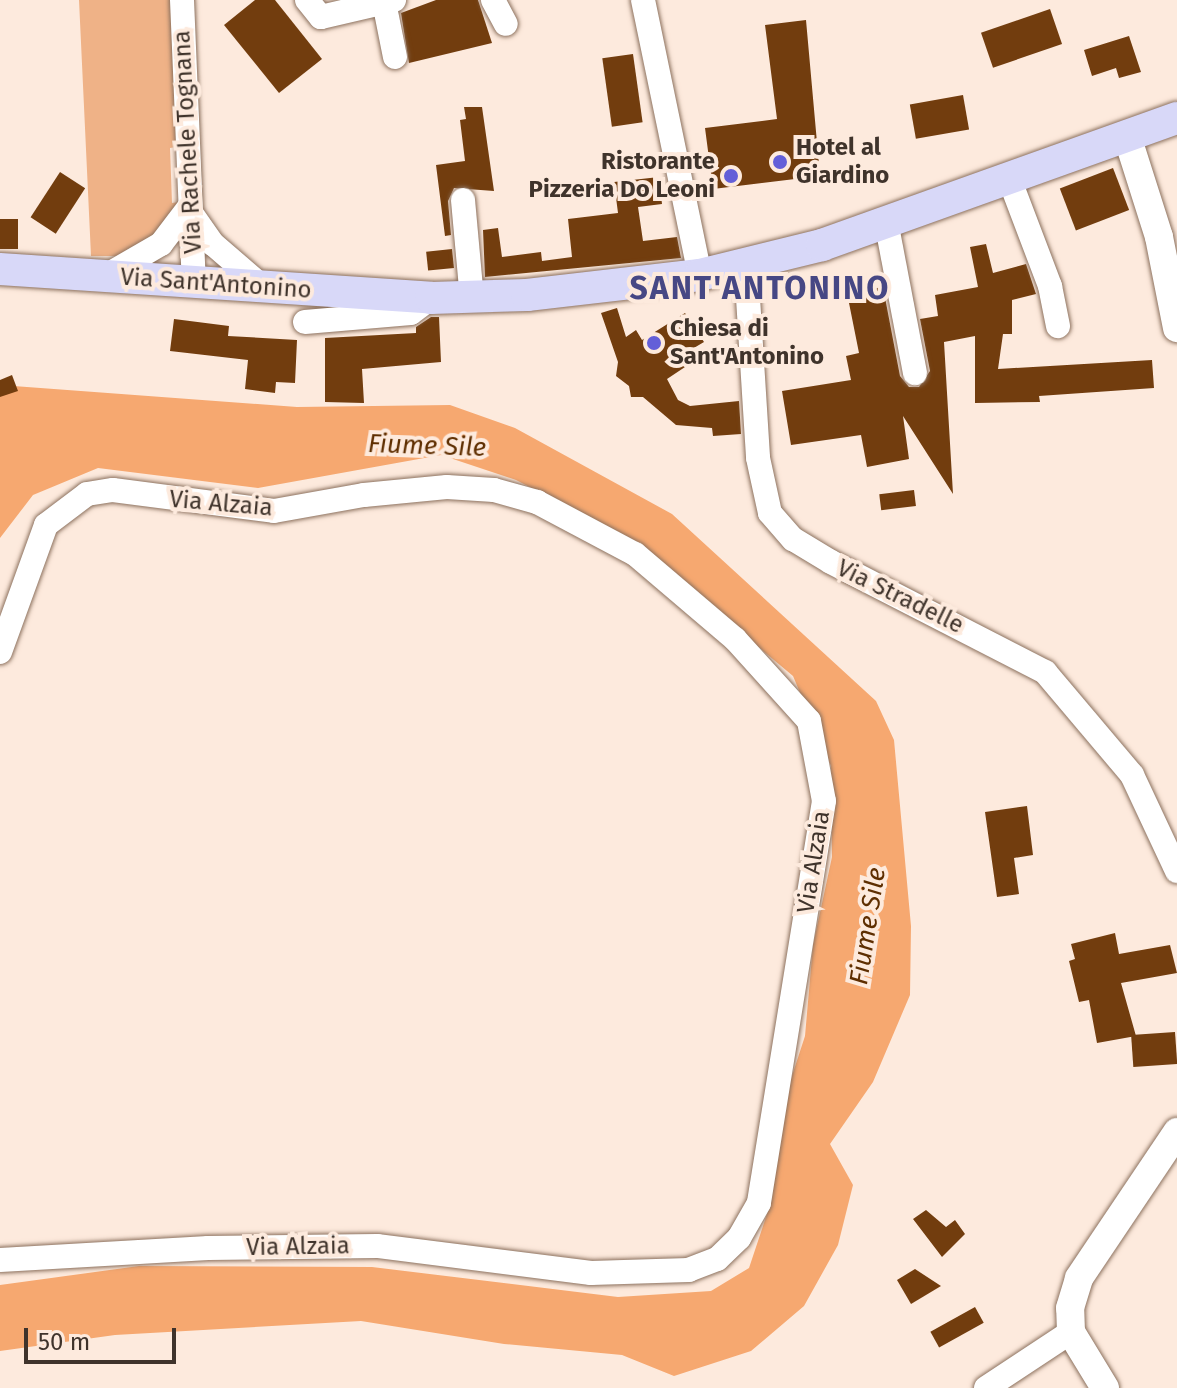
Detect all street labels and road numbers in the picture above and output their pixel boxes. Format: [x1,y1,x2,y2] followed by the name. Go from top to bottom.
[168,30,208,254] street label: Via Rachele Tognana
[119,263,313,305] street label: Via Sant'Antonino
[168,485,274,523] street label: Via Alzaia
[832,554,968,640] street label: Via Stradelle
[792,809,836,915] street label: Via Alzaia
[246,1232,350,1262] street label: Via Alzaia

